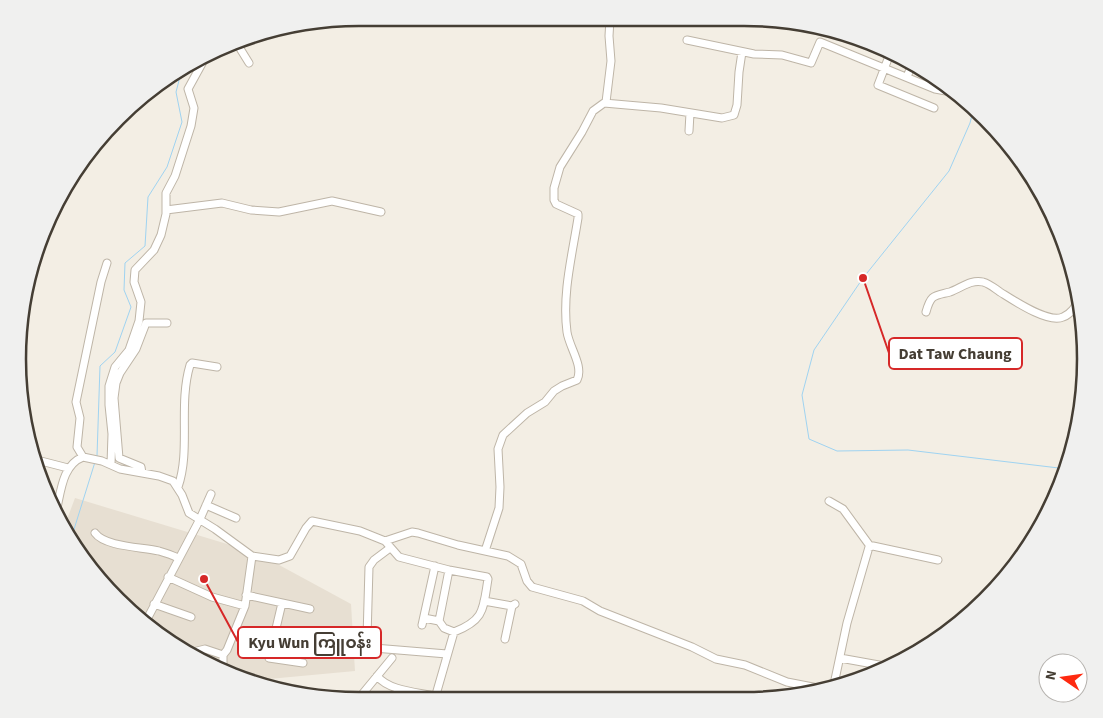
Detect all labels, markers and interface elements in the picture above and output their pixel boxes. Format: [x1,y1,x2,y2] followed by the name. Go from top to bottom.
[889,338,1022,369] callout: Dat Taw Chaung
[898,343,1012,365] text: Dat Taw Chaung
[238,627,381,658] callout: Kyu Wun ကြူဝန်း
[248,631,372,656] text: Kyu Wun ကြူဝန်း
[1038,653,1088,703] north arrow
[1041,669,1062,682] text: N

